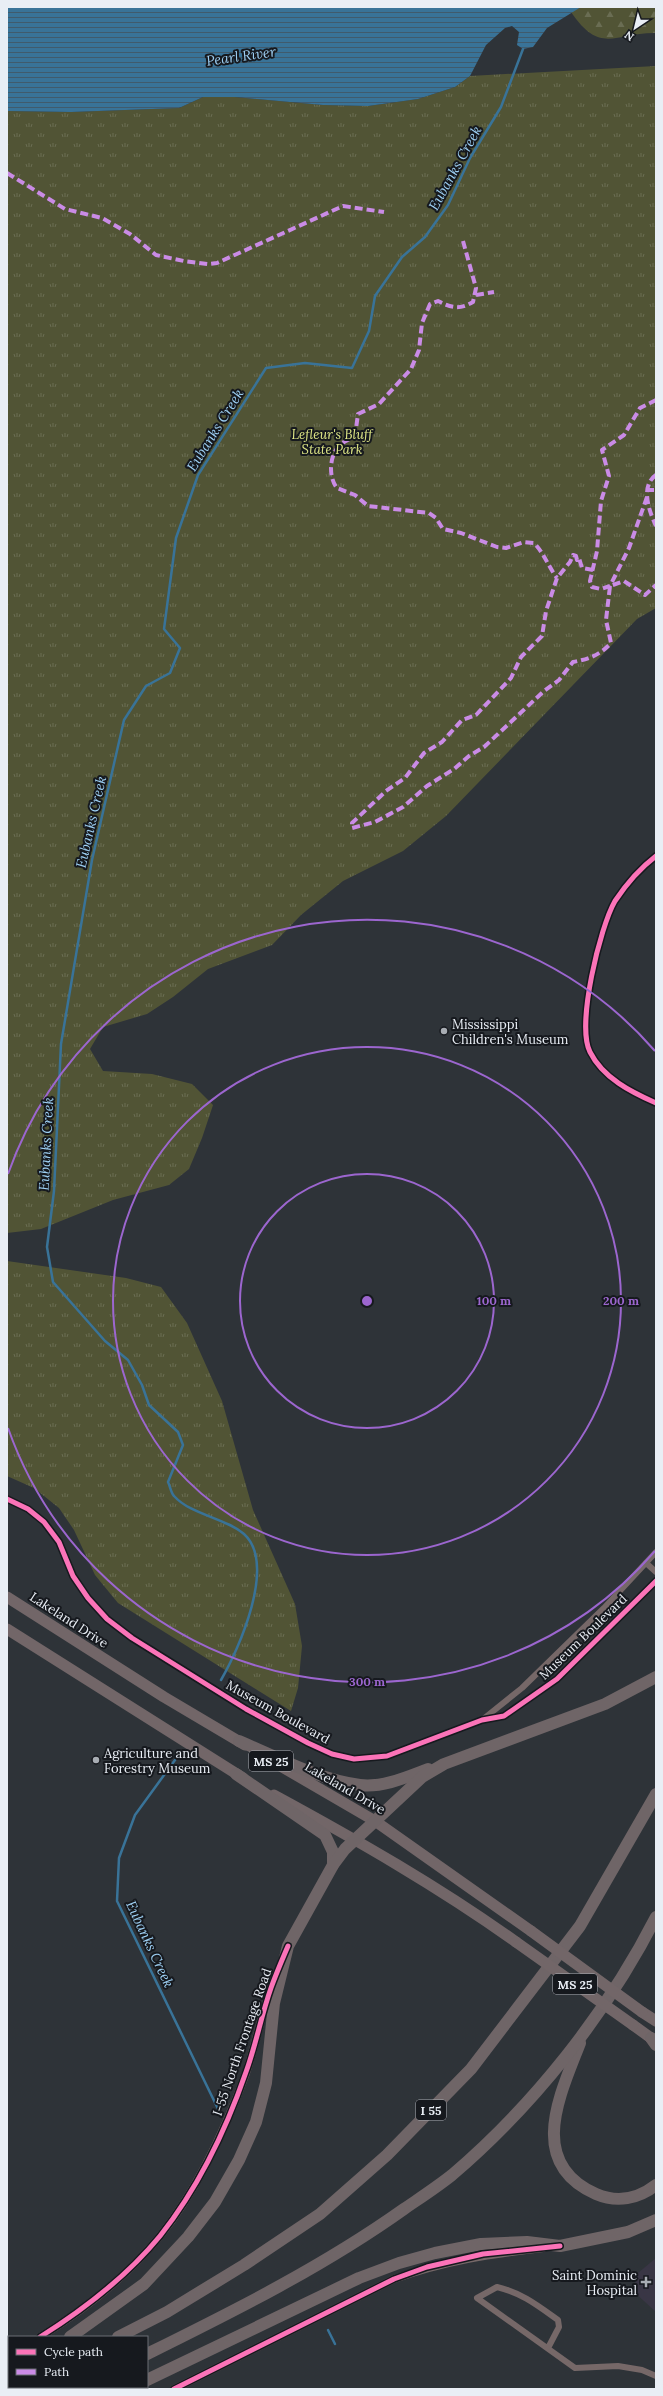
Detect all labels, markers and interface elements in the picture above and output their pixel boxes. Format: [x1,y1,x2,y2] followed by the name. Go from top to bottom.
[615,8,655,48] north arrow
[621,28,637,44] text: N
[205,42,278,70] water label: Pearl River
[424,123,486,213] water label: Eubanks Creek
[183,385,247,475] water label: Eubanks Creek
[292,426,374,458] park label: Lefleur's Bluff State Park
[72,774,110,870] water label: Eubanks Creek
[452,1016,569,1048] place label: Mississippi Children's Museum
[439,1026,449,1036] marker: Mississippi Children's Museum
[35,1097,57,1191] water label: Eubanks Creek
[477,1293,511,1308] text: 100 m
[603,1293,639,1308] text: 200 m
[360,1294,374,1308] centre of rings
[27,1588,111,1652] street label: Lakeland Drive
[535,1590,631,1683] street label: Museum Boulevard
[349,1674,385,1689] text: 300 m
[223,1676,333,1748] street label: Museum Boulevard
[103,1745,211,1777] place label: Agriculture and Forestry Museum
[249,1751,293,1771] road number: MS 25
[91,1755,101,1765] marker: Agriculture and Forestry Museum
[302,1758,388,1818] street label: Lakeland Drive
[122,1898,178,1990] water label: Eubanks Creek
[209,1966,275,2118] street label: I-55 North Frontage Road
[553,1974,597,1994] road number: MS 25
[416,2100,446,2120] road number: I 55
[552,2267,637,2299] place label: Saint Dominic Hospital
[640,2276,652,2288] marker: Saint Dominic Hospital
[8,2336,148,2388] legend
[44,2344,103,2359] text: Cycle path
[44,2364,69,2379] text: Path

